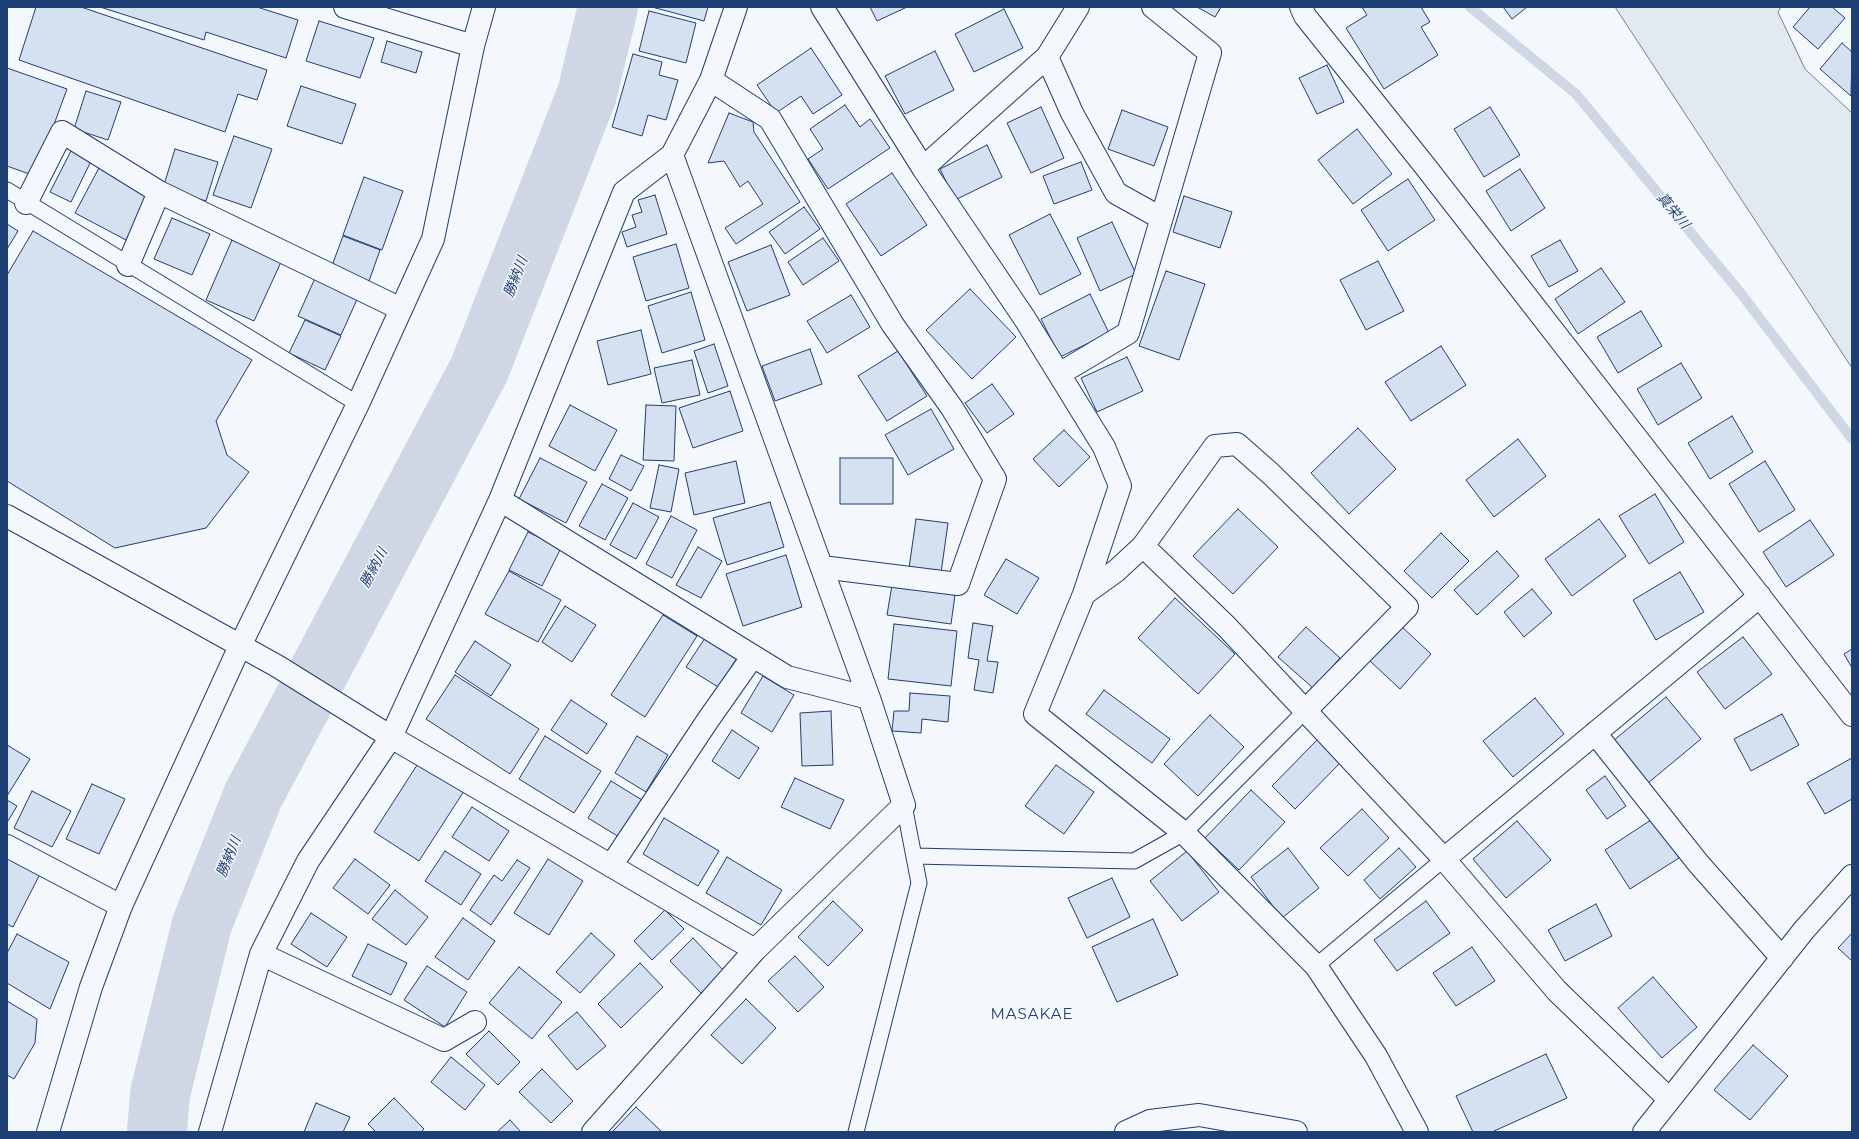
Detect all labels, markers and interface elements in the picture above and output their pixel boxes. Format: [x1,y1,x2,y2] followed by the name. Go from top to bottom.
[1653,190,1693,232] water label: 真栄川
[501,254,531,300] water label: 勝納川
[357,546,391,590] water label: 勝納川
[213,834,245,880] water label: 勝納川
[990,1006,1074,1024] district label: MASAKAE

